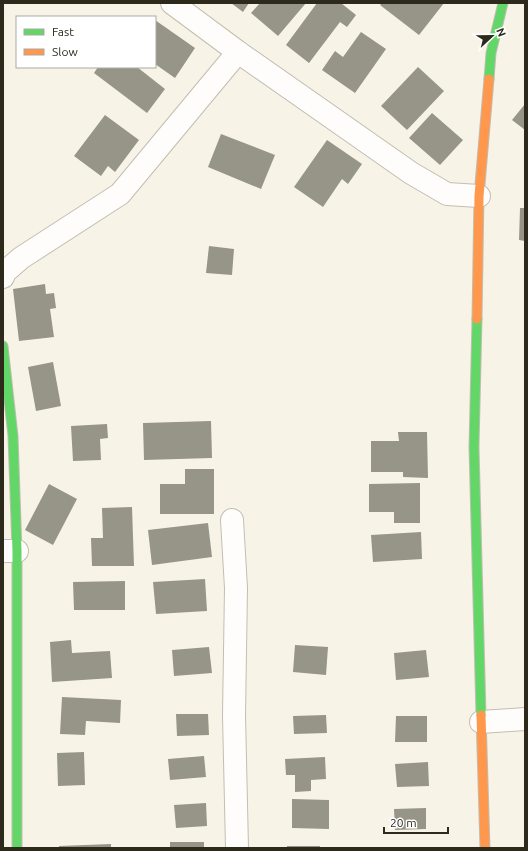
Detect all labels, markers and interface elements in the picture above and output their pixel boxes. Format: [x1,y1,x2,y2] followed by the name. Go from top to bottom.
[16,16,156,68] legend
[472,16,512,56] north arrow
[52,25,74,38] text: Fast
[494,26,508,38] text: N
[52,45,78,58] text: Slow
[384,809,448,835] scale bar
[390,816,417,829] text: 20 m

